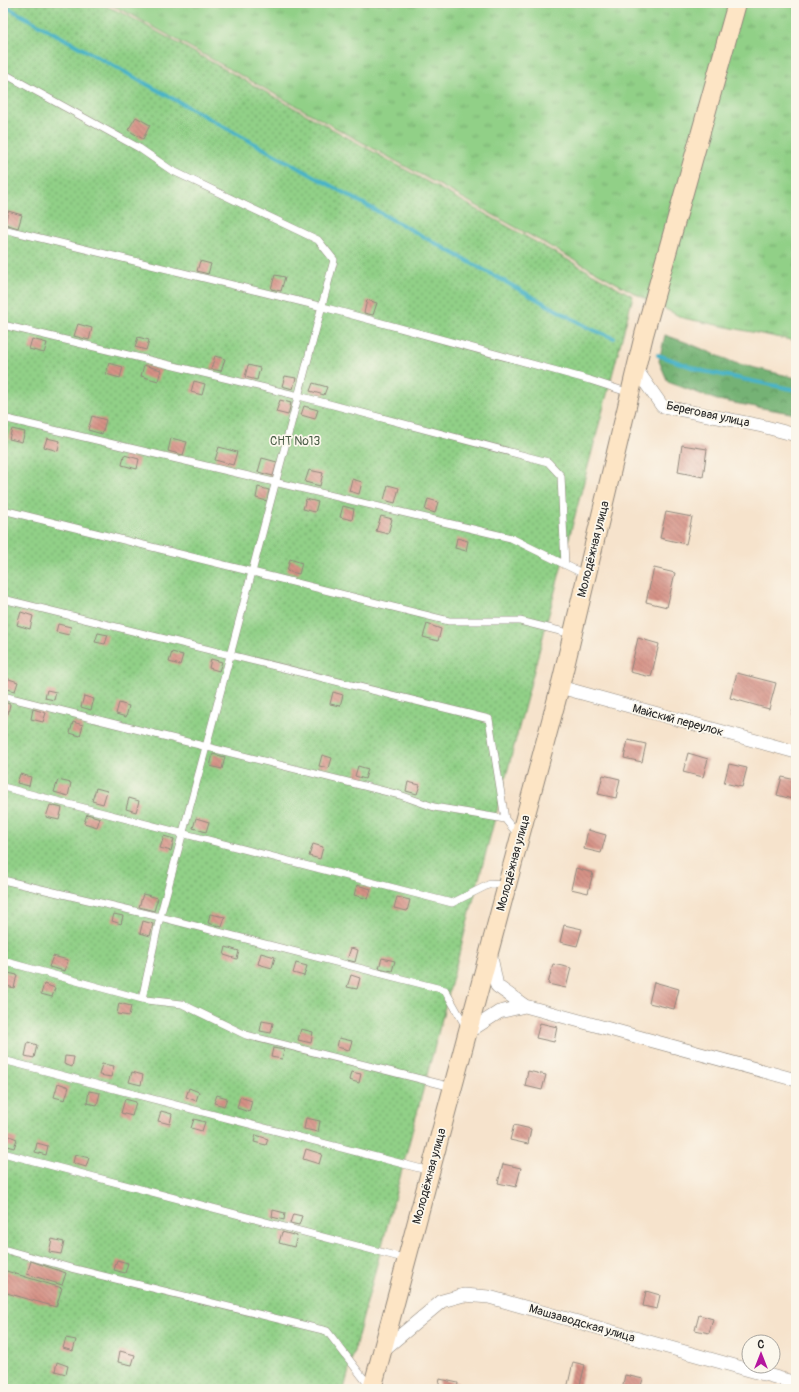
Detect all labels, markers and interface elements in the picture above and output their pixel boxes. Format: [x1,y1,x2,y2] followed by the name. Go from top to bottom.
[665,398,751,431] street label: Береговая улица
[270,434,320,449] park label: СНТ №13
[574,499,613,599] street label: Молодёжная улица
[631,701,725,740] street label: Майский переулок
[493,813,534,913] street label: Молодёжная улица
[409,1126,450,1226] street label: Молодёжная улица
[527,1301,637,1346] street label: Машзаводская улица
[741,1334,781,1374] north arrow
[758,1338,765,1351] text: С

